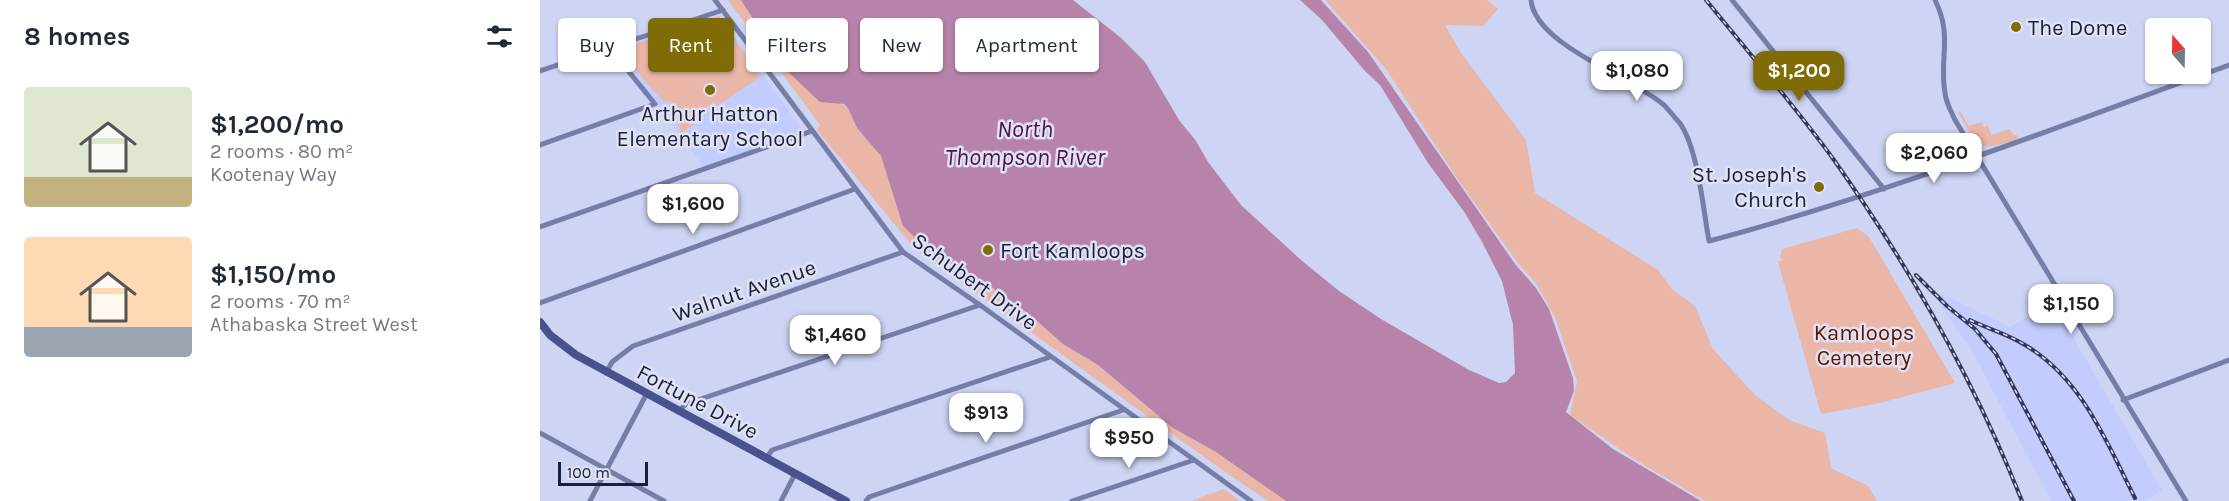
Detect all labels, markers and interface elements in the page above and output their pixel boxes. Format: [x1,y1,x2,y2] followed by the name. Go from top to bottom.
[2028,15,2127,41] place label: The Dome
[558,18,636,72] chip: Buy
[648,18,734,72] chip: Rent
[746,18,848,72] chip: Filters
[860,18,943,72] chip: New
[955,18,1099,72] chip: Apartment
[2145,18,2211,84] north arrow
[2145,18,2211,84] map controls
[483,20,516,53] icon: filters
[2009,20,2023,34] marker: The Dome
[24,21,130,52] text: 8 homes
[1588,51,1686,102] pin: $1,080
[1750,51,1848,102] pin: $1,200
[1605,59,1669,82] text: $1,080
[1767,59,1831,82] text: $1,200
[703,83,717,97] marker: Arthur Hatton Elementary School
[617,101,803,152] place label: Arthur Hatton Elementary School
[210,109,344,140] text: $1,200/mo
[72,111,144,183] icon: home
[945,115,1106,171] water label: North Thompson River
[1885,133,1983,184] pin: $2,060
[210,140,353,163] text: 2 rooms · 80 m²
[1900,141,1968,164] text: $2,060
[1692,162,1807,213] place label: St. Joseph's Church
[210,163,337,186] text: Kootenay Way
[1812,180,1826,194] marker: St. Joseph's Church
[644,184,742,235] pin: $1,600
[661,192,725,215] text: $1,600
[907,228,1042,336] street label: Schubert Drive
[1000,238,1145,264] place label: Fort Kamloops
[981,243,995,257] marker: Fort Kamloops
[669,254,819,328] street label: Walnut Avenue
[210,259,336,290] text: $1,150/mo
[72,261,144,333] icon: home
[2022,284,2120,335] pin: $1,150
[210,290,350,313] text: 2 rooms · 70 m²
[2042,292,2100,315] text: $1,150
[210,313,418,336] text: Athabaska Street West
[786,315,884,366] pin: $1,460
[1814,320,1914,371] park label: Kamloops Cemetery
[804,323,866,346] text: $1,460
[632,359,763,445] street label: Fortune Drive
[950,393,1022,444] pin: $913
[963,401,1009,424] text: $913
[1093,418,1165,469] pin: $950
[1104,426,1154,449] text: $950
[558,459,648,486] scale bar
[567,463,610,482] text: 100 m

